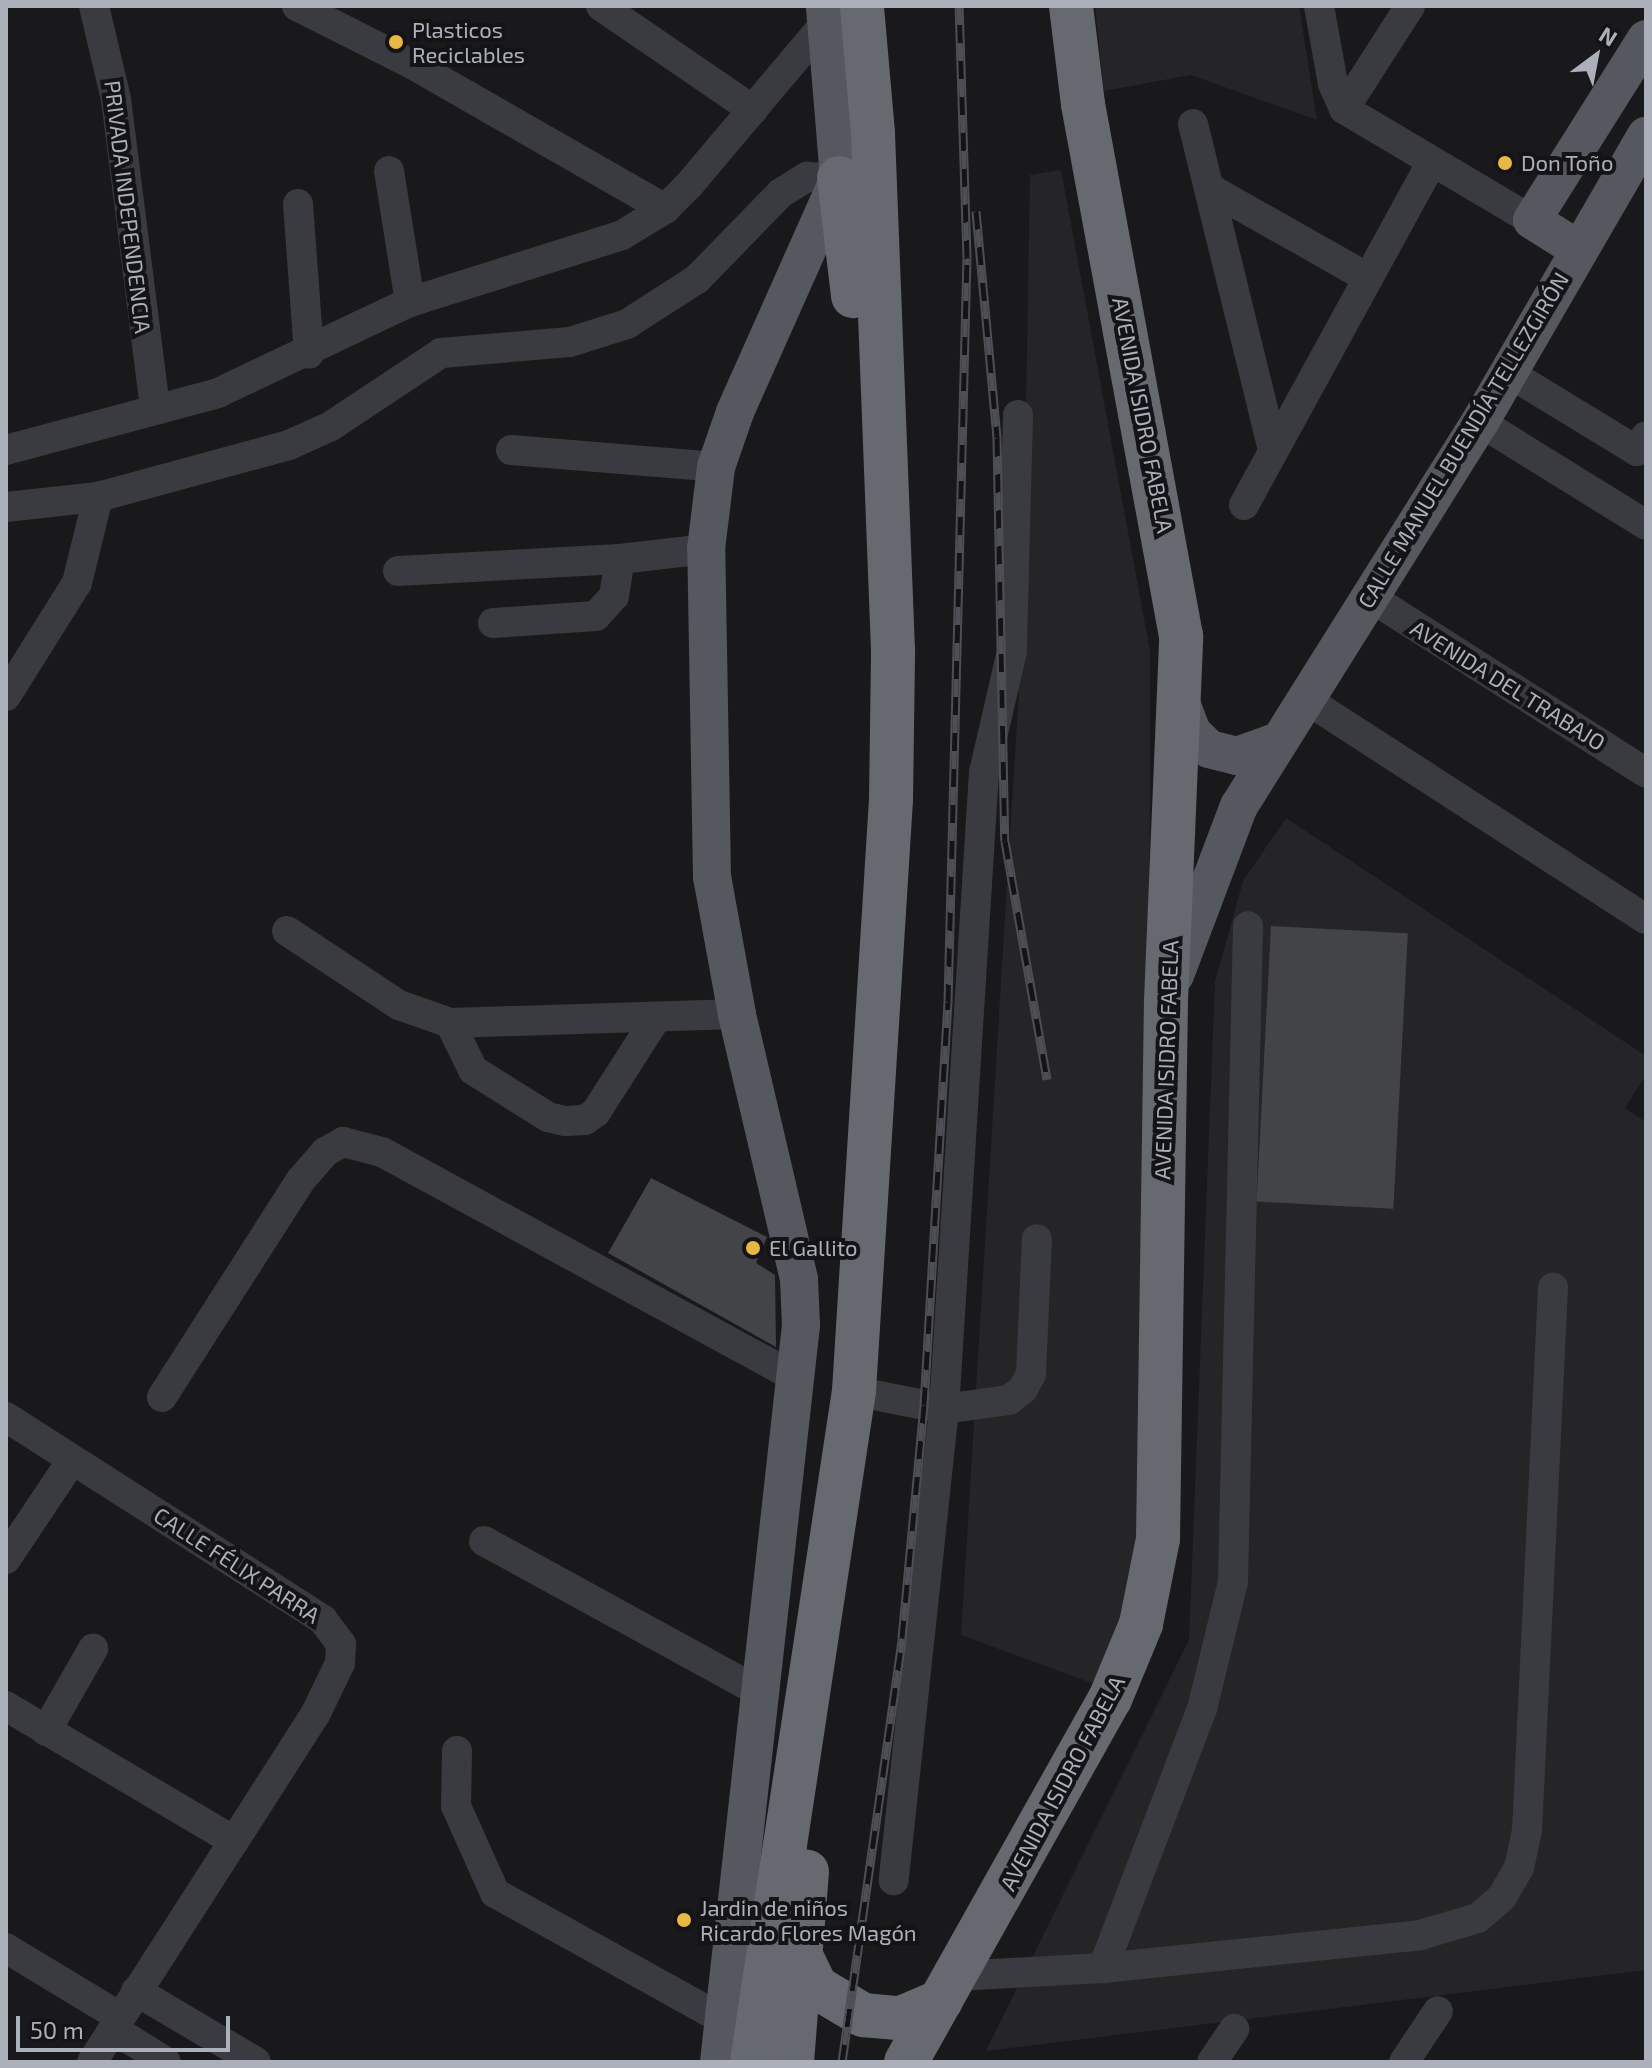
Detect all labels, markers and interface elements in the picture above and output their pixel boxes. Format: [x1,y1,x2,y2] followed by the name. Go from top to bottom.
[412,16,525,68] place label: Plasticos Reciclables
[1556,16,1636,96] north arrow
[1595,20,1622,51] text: N
[387,33,405,51] marker: Plasticos Reciclables
[99,79,157,335] street label: PRIVADA INDEPENDENCIA
[1521,150,1614,176] place label: Don Toño
[1496,154,1514,172] marker: Don Toño
[1352,267,1574,613] street label: CALLE MANUEL BUENDÍA TELLEZGIRÓN
[1107,295,1179,535] street label: AVENIDA ISIDRO FABELA
[1405,614,1611,756] street label: AVENIDA DEL TRABAJO
[1149,940,1183,1180] street label: AVENIDA ISIDRO FABELA
[769,1235,858,1261] place label: El Gallito
[744,1239,762,1257] marker: El Gallito
[149,1502,325,1628] street label: CALLE FÉLIX PARRA
[994,1671,1130,1895] street label: AVENIDA ISIDRO FABELA
[700,1894,917,1946] place label: Jardin de niños Ricardo Flores Magón
[675,1911,693,1929] marker: Jardin de niños Ricardo Flores Magón
[20,2000,234,2050] scale bar
[30,2015,84,2044] text: 50 m

